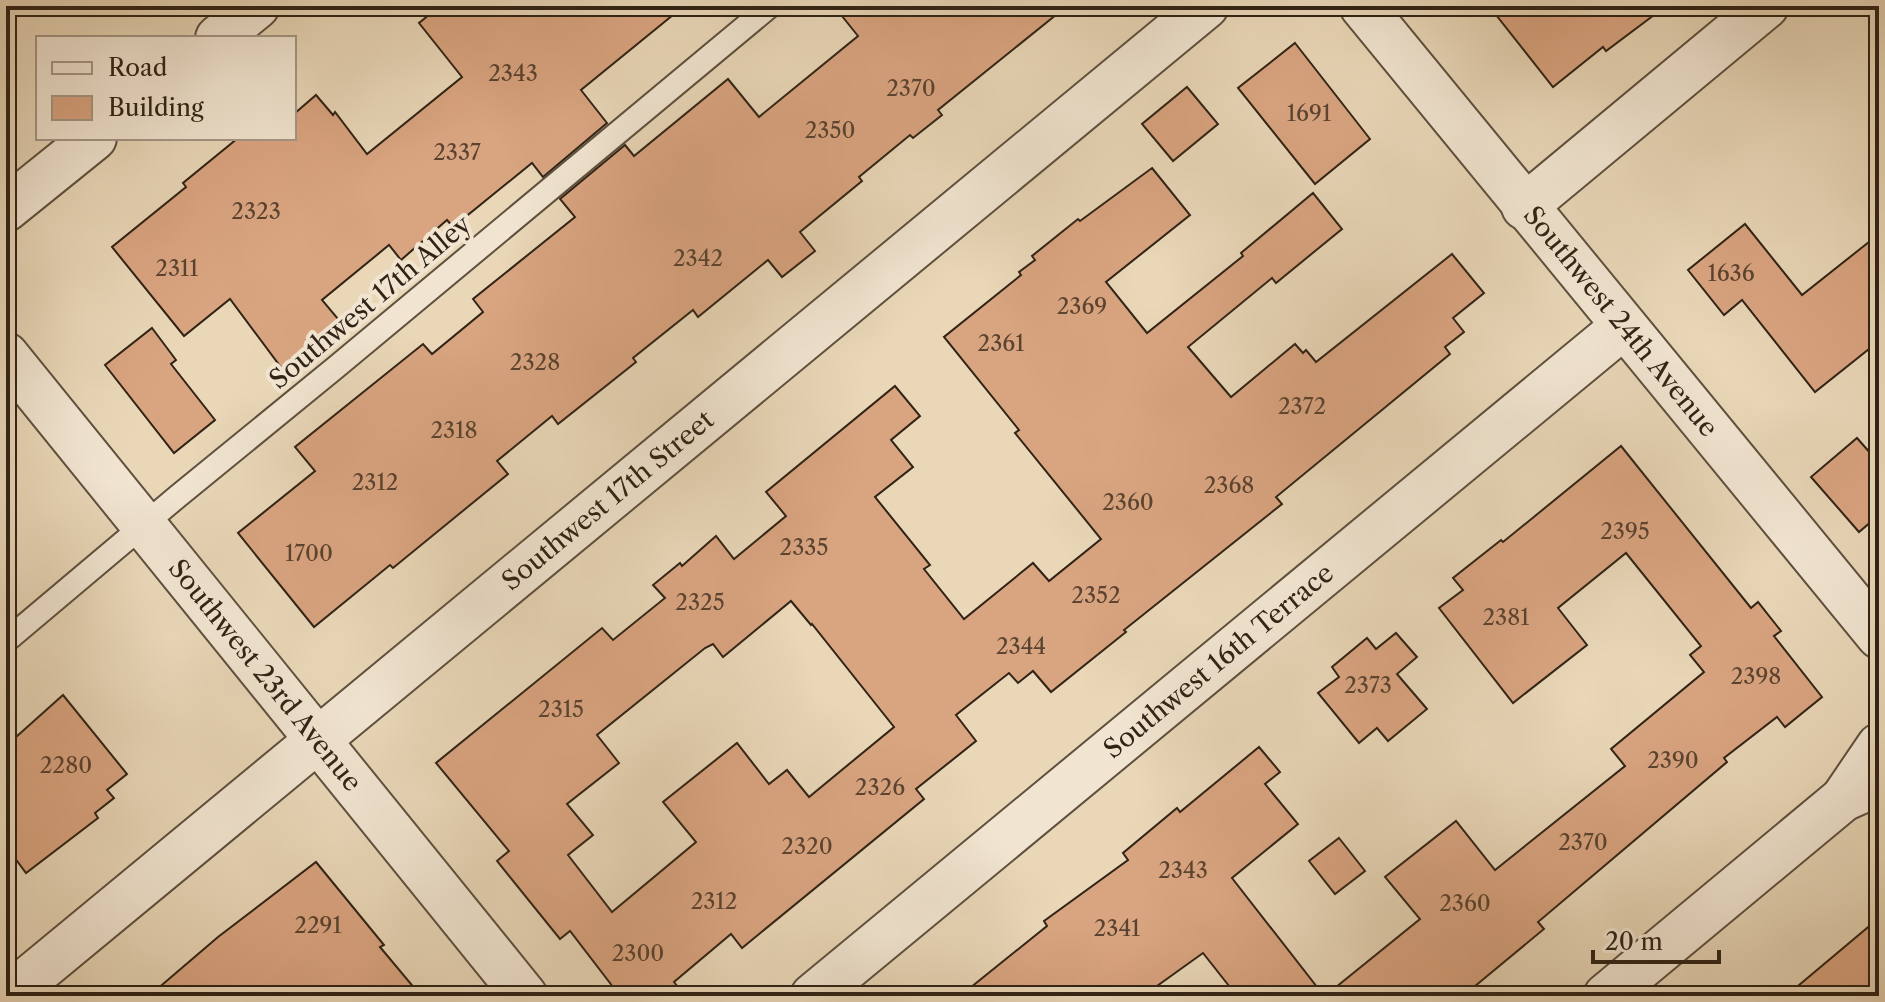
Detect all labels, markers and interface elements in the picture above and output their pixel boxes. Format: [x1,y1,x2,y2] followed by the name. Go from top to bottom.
[36,36,296,140] legend
[108,53,168,82] text: Road
[488,60,538,87] house number: 2343
[886,75,936,102] house number: 2370
[108,93,204,122] text: Building
[1287,100,1331,127] house number: 1691
[805,117,855,144] house number: 2350
[433,139,481,166] house number: 2337
[231,198,281,225] house number: 2323
[1517,200,1725,443] street label: Southwest 24th Avenue
[263,208,478,396] street label: Southwest 17th Alley
[673,245,723,272] house number: 2342
[155,255,199,282] house number: 2311
[1707,260,1755,287] house number: 1636
[1057,293,1107,320] house number: 2369
[978,330,1024,357] house number: 2361
[510,349,560,376] house number: 2328
[1278,393,1326,420] house number: 2372
[495,403,721,597] street label: Southwest 17th Street
[430,417,478,444] house number: 2318
[352,469,398,496] house number: 2312
[1204,472,1254,499] house number: 2368
[1102,489,1154,516] house number: 2360
[1600,518,1650,545] house number: 2395
[780,534,828,561] house number: 2335
[285,540,333,567] house number: 1700
[162,553,369,798] street label: Southwest 23rd Avenue
[1097,557,1340,765] street label: Southwest 16th Terrace
[1071,582,1121,609] house number: 2352
[675,589,725,616] house number: 2325
[1482,604,1530,631] house number: 2381
[996,633,1046,660] house number: 2344
[1731,663,1781,690] house number: 2398
[1344,672,1392,699] house number: 2373
[538,696,584,723] house number: 2315
[1647,747,1699,774] house number: 2390
[40,752,92,779] house number: 2280
[855,774,905,801] house number: 2326
[1558,829,1608,856] house number: 2370
[781,833,833,860] house number: 2320
[1158,857,1208,884] house number: 2343
[691,888,737,915] house number: 2312
[1439,890,1491,917] house number: 2360
[294,912,342,939] house number: 2291
[1593,914,1719,964] scale bar
[1094,915,1140,942] house number: 2341
[1605,927,1663,956] text: 20 m
[612,940,664,967] house number: 2300

